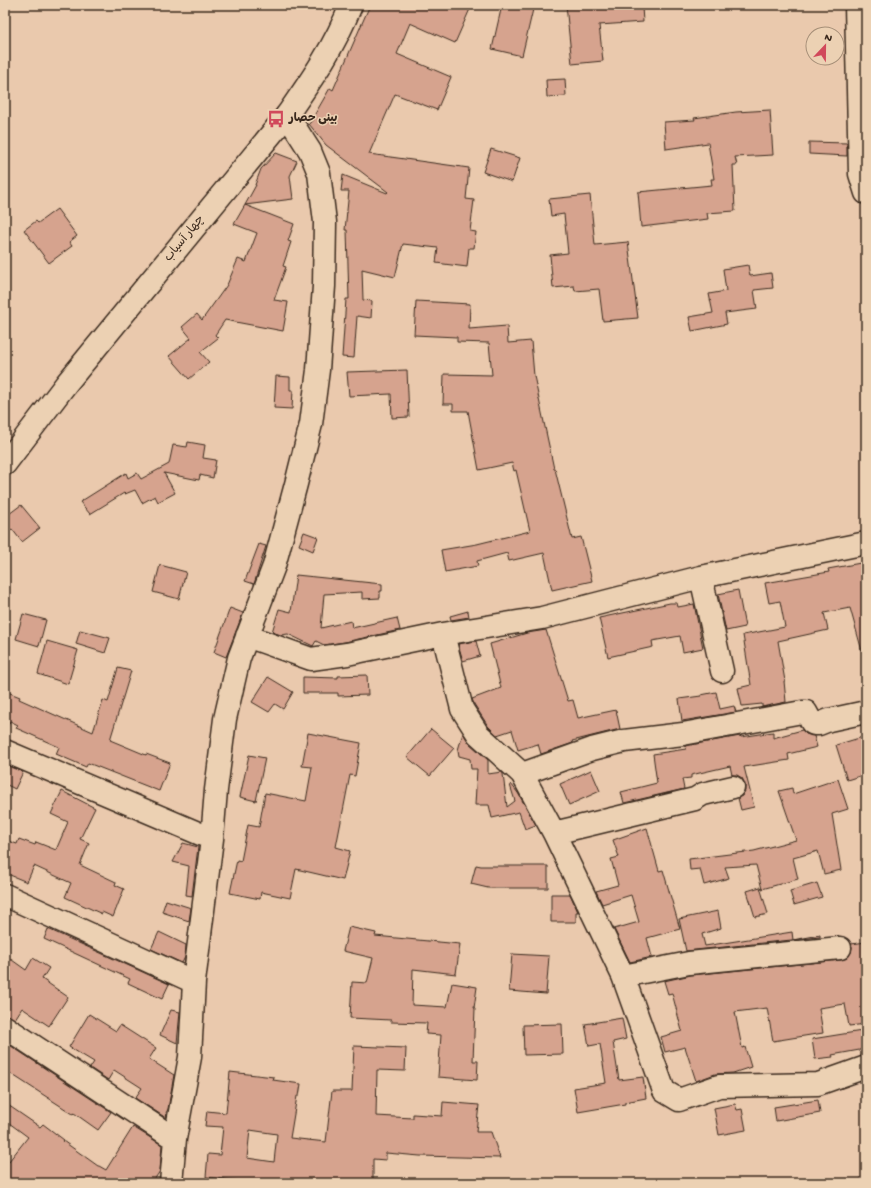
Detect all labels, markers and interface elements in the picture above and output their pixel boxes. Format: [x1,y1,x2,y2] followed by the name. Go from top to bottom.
[805,26,845,66] north arrow
[822,32,834,45] text: N
[266,109,286,129] bus stop icon: بینی حصار
[288,112,337,126] place label: بینی حصار
[161,212,208,265] street label: چهار آسیاب

